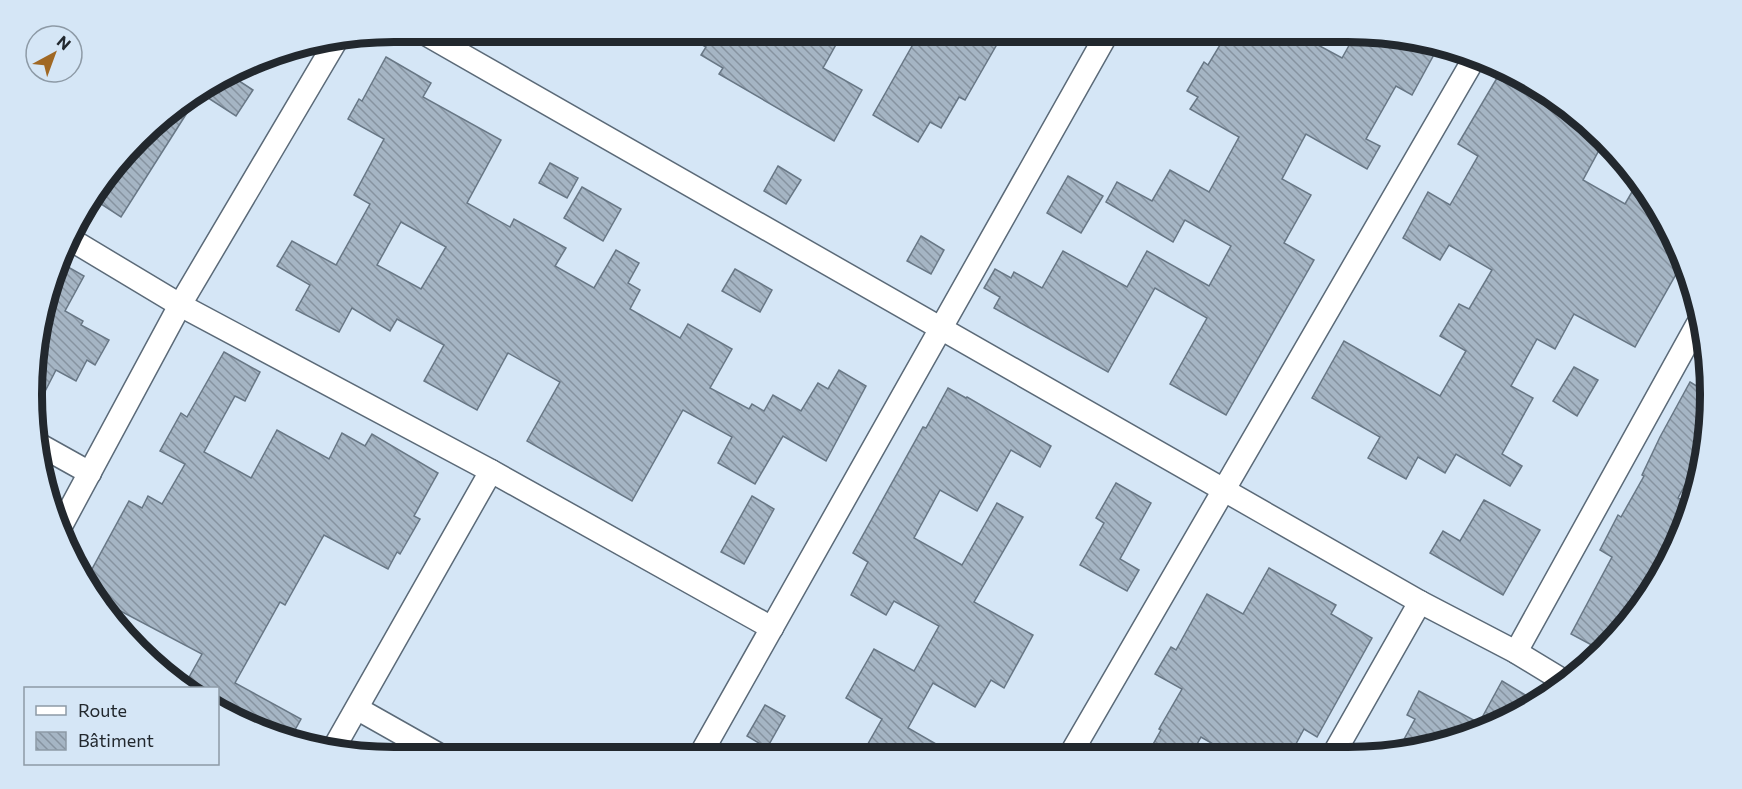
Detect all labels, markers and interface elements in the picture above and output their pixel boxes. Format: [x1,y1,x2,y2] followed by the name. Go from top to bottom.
[24,24,84,84] north arrow
[53,31,75,53] text: N
[24,687,219,765] legend
[78,699,127,721] text: Route
[78,729,154,751] text: Bâtiment

